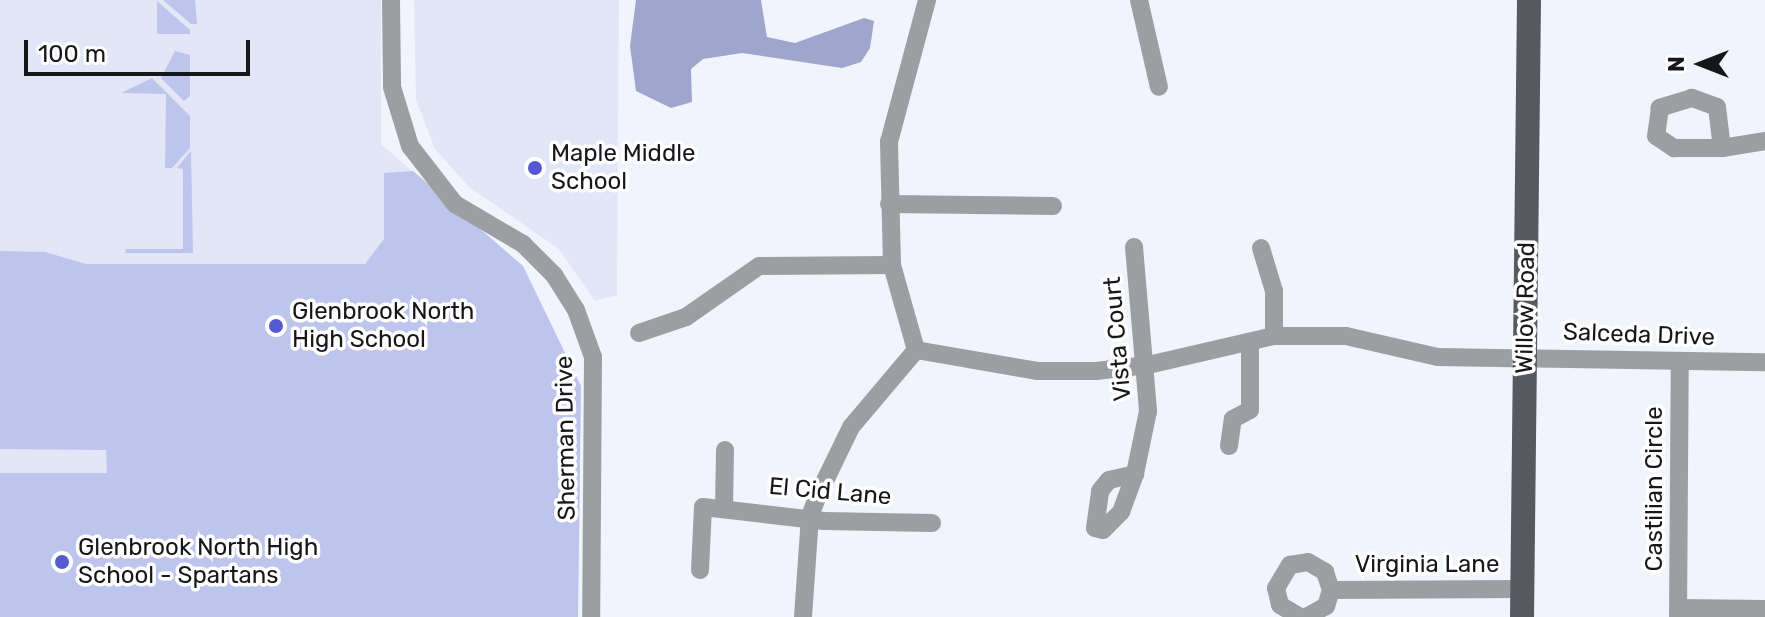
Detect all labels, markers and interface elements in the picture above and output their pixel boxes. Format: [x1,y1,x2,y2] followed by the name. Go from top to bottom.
[28,24,254,74] scale bar
[1661,24,1741,104] north arrow
[38,40,106,68] text: 100 m
[1663,56,1690,72] text: N
[551,140,695,196] place label: Maple Middle School
[526,159,544,177] marker: Maple Middle School
[1510,242,1542,374] street label: Willow Road
[1098,276,1138,402] street label: Vista Court
[292,298,475,354] place label: Glenbrook North High School
[267,317,285,335] marker: Glenbrook North High School
[1563,318,1715,352] street label: Salceda Drive
[550,355,582,521] street label: Sherman Drive
[1641,406,1669,572] street label: Castilian Circle
[768,472,892,512] street label: El Cid Lane
[78,534,318,590] place label: Glenbrook North High School - Spartans
[1355,551,1499,579] street label: Virginia Lane
[53,553,71,571] marker: Glenbrook North High School - Spartans

